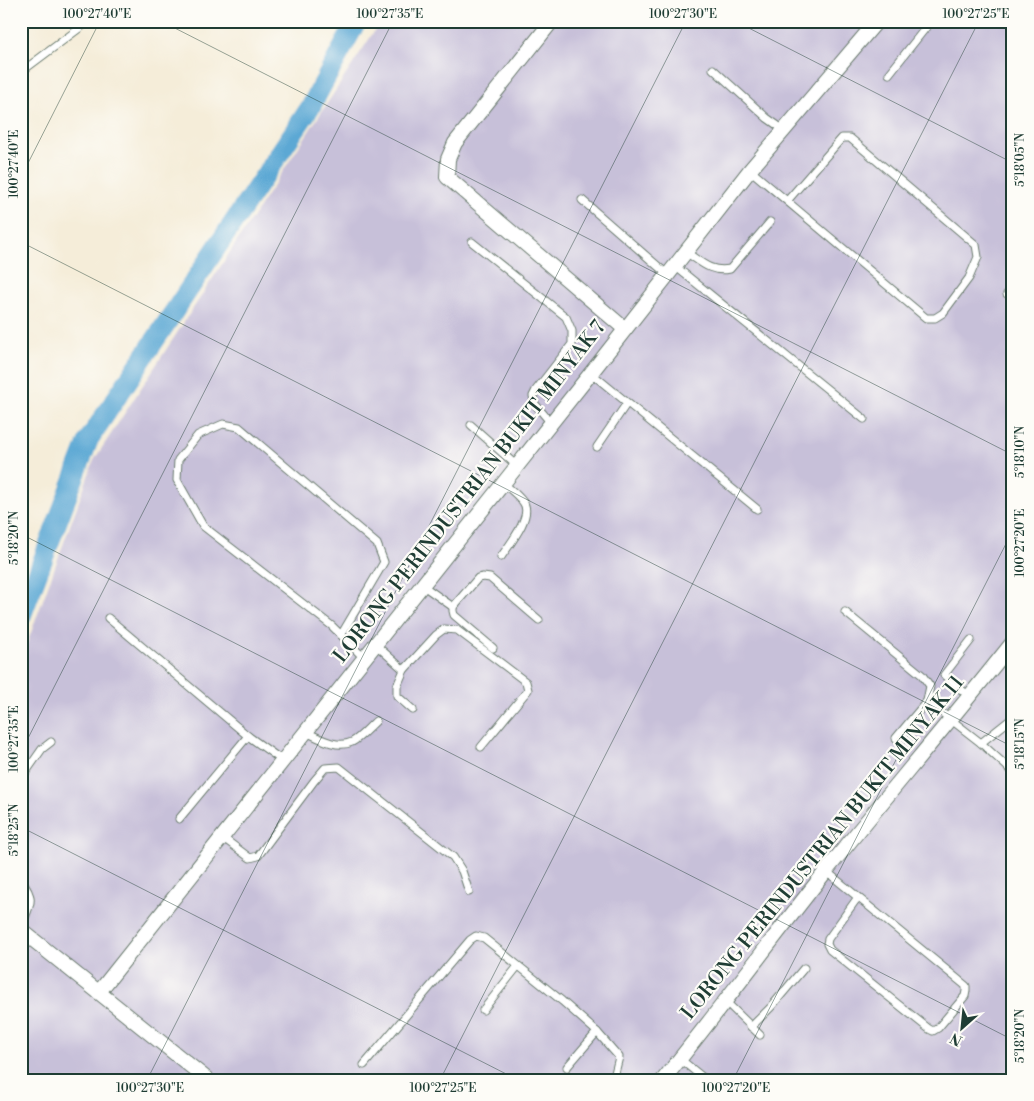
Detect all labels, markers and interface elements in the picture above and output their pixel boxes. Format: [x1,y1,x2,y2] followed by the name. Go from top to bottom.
[63,7,131,22] text: 100°27'40"E
[357,7,423,22] text: 100°27'35"E
[649,7,717,22] text: 100°27'30"E
[942,7,1010,22] text: 100°27'25"E
[7,130,22,198] text: 100°27'40"E
[1013,133,1028,187] text: 5°18'05"N
[328,316,612,668] street label: LORONG PERINDUSTRIAN BUKIT MINYAK 7
[1013,426,1028,478] text: 5°18'10"N
[1013,509,1028,577] text: 100°27'20"E
[7,511,22,565] text: 5°18'20"N
[676,671,970,1025] street label: LORONG PERINDUSTRIAN BUKIT MINYAK 11
[7,706,22,772] text: 100°27'35"E
[1013,718,1028,770] text: 5°18'15"N
[7,803,22,857] text: 5°18'25"N
[936,1004,986,1054] north arrow
[1013,1009,1028,1063] text: 5°18'20"N
[948,1028,966,1049] text: N
[116,1081,184,1096] text: 100°27'30"E
[409,1081,477,1096] text: 100°27'25"E
[702,1081,770,1096] text: 100°27'20"E

